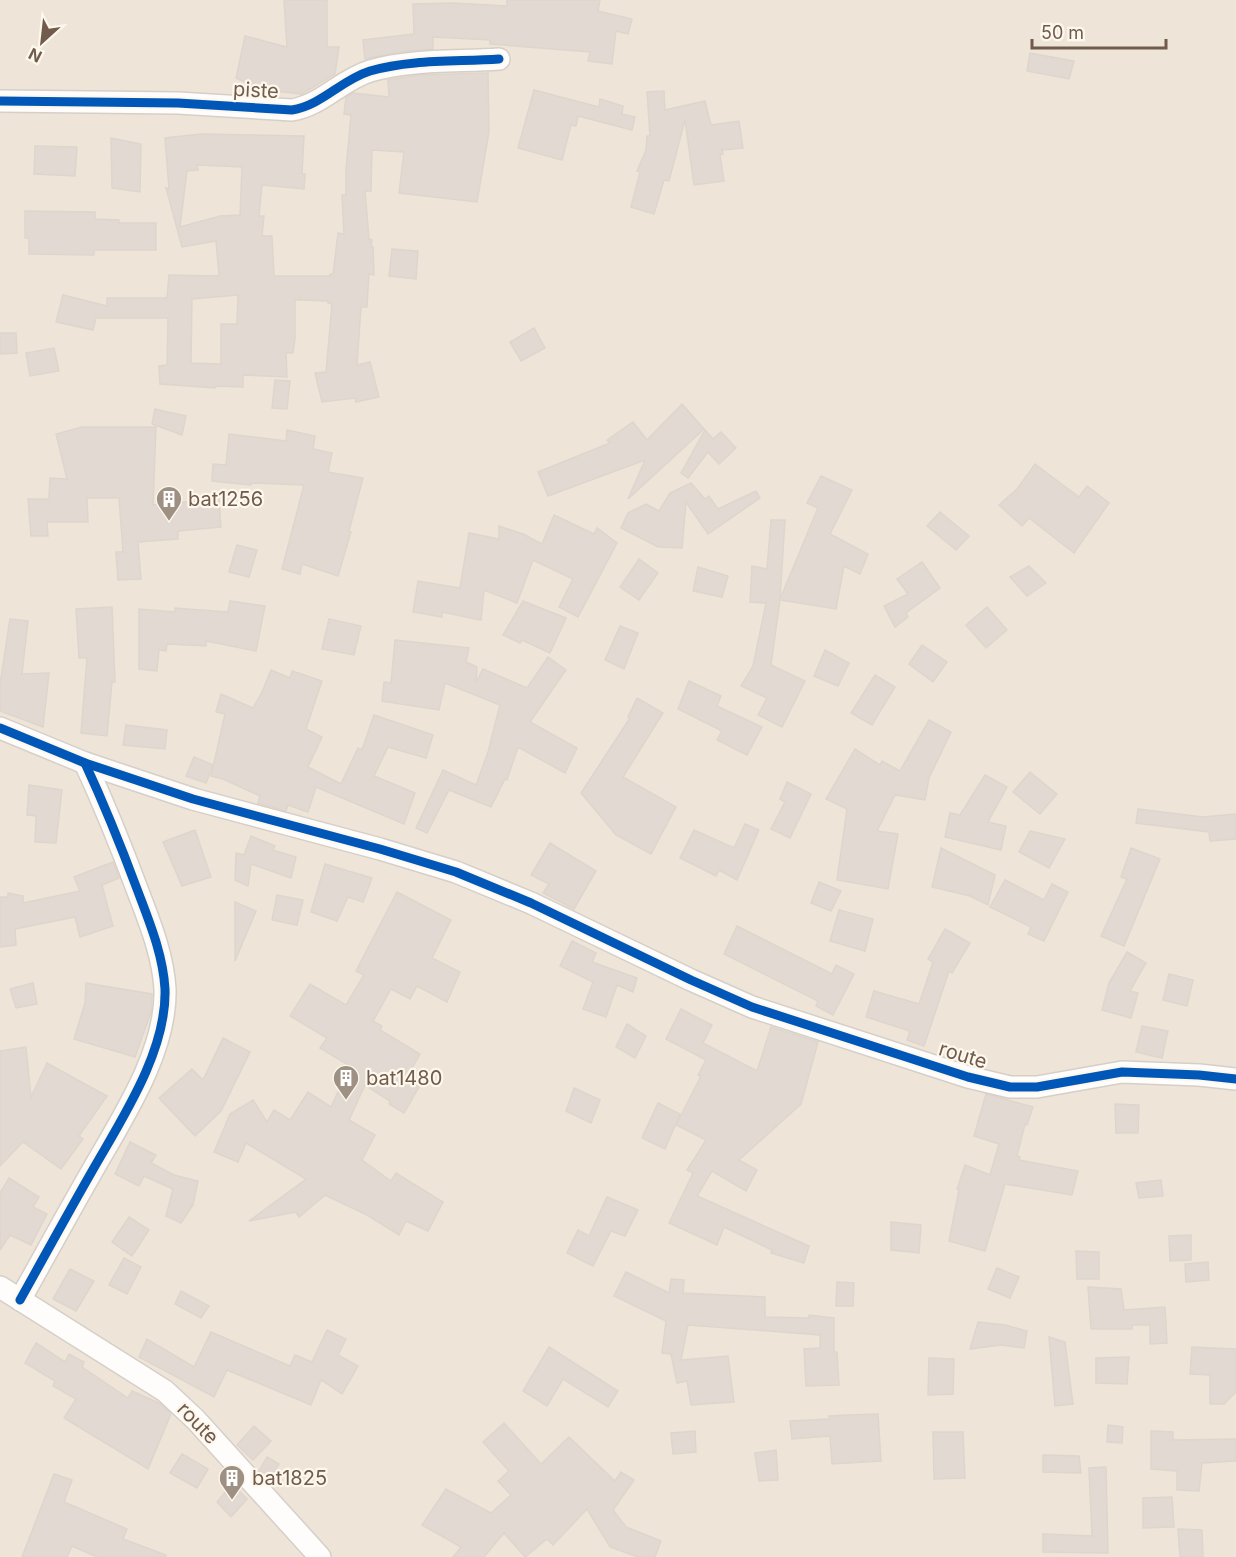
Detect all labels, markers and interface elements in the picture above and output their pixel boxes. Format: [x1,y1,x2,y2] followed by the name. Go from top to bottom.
[12,12,72,72] north arrow
[1032,12,1166,50] scale bar
[1041,22,1084,43] text: 50 m
[25,44,45,67] text: N
[233,77,279,103] street label: piste
[154,484,184,522] building icon: bat1256
[188,487,263,511] place label: bat1256
[936,1036,990,1074] street label: route
[331,1063,361,1101] building icon: bat1480
[366,1066,442,1090] place label: bat1480
[172,1397,224,1449] street label: route
[217,1463,247,1501] building icon: bat1825
[252,1466,327,1490] place label: bat1825

